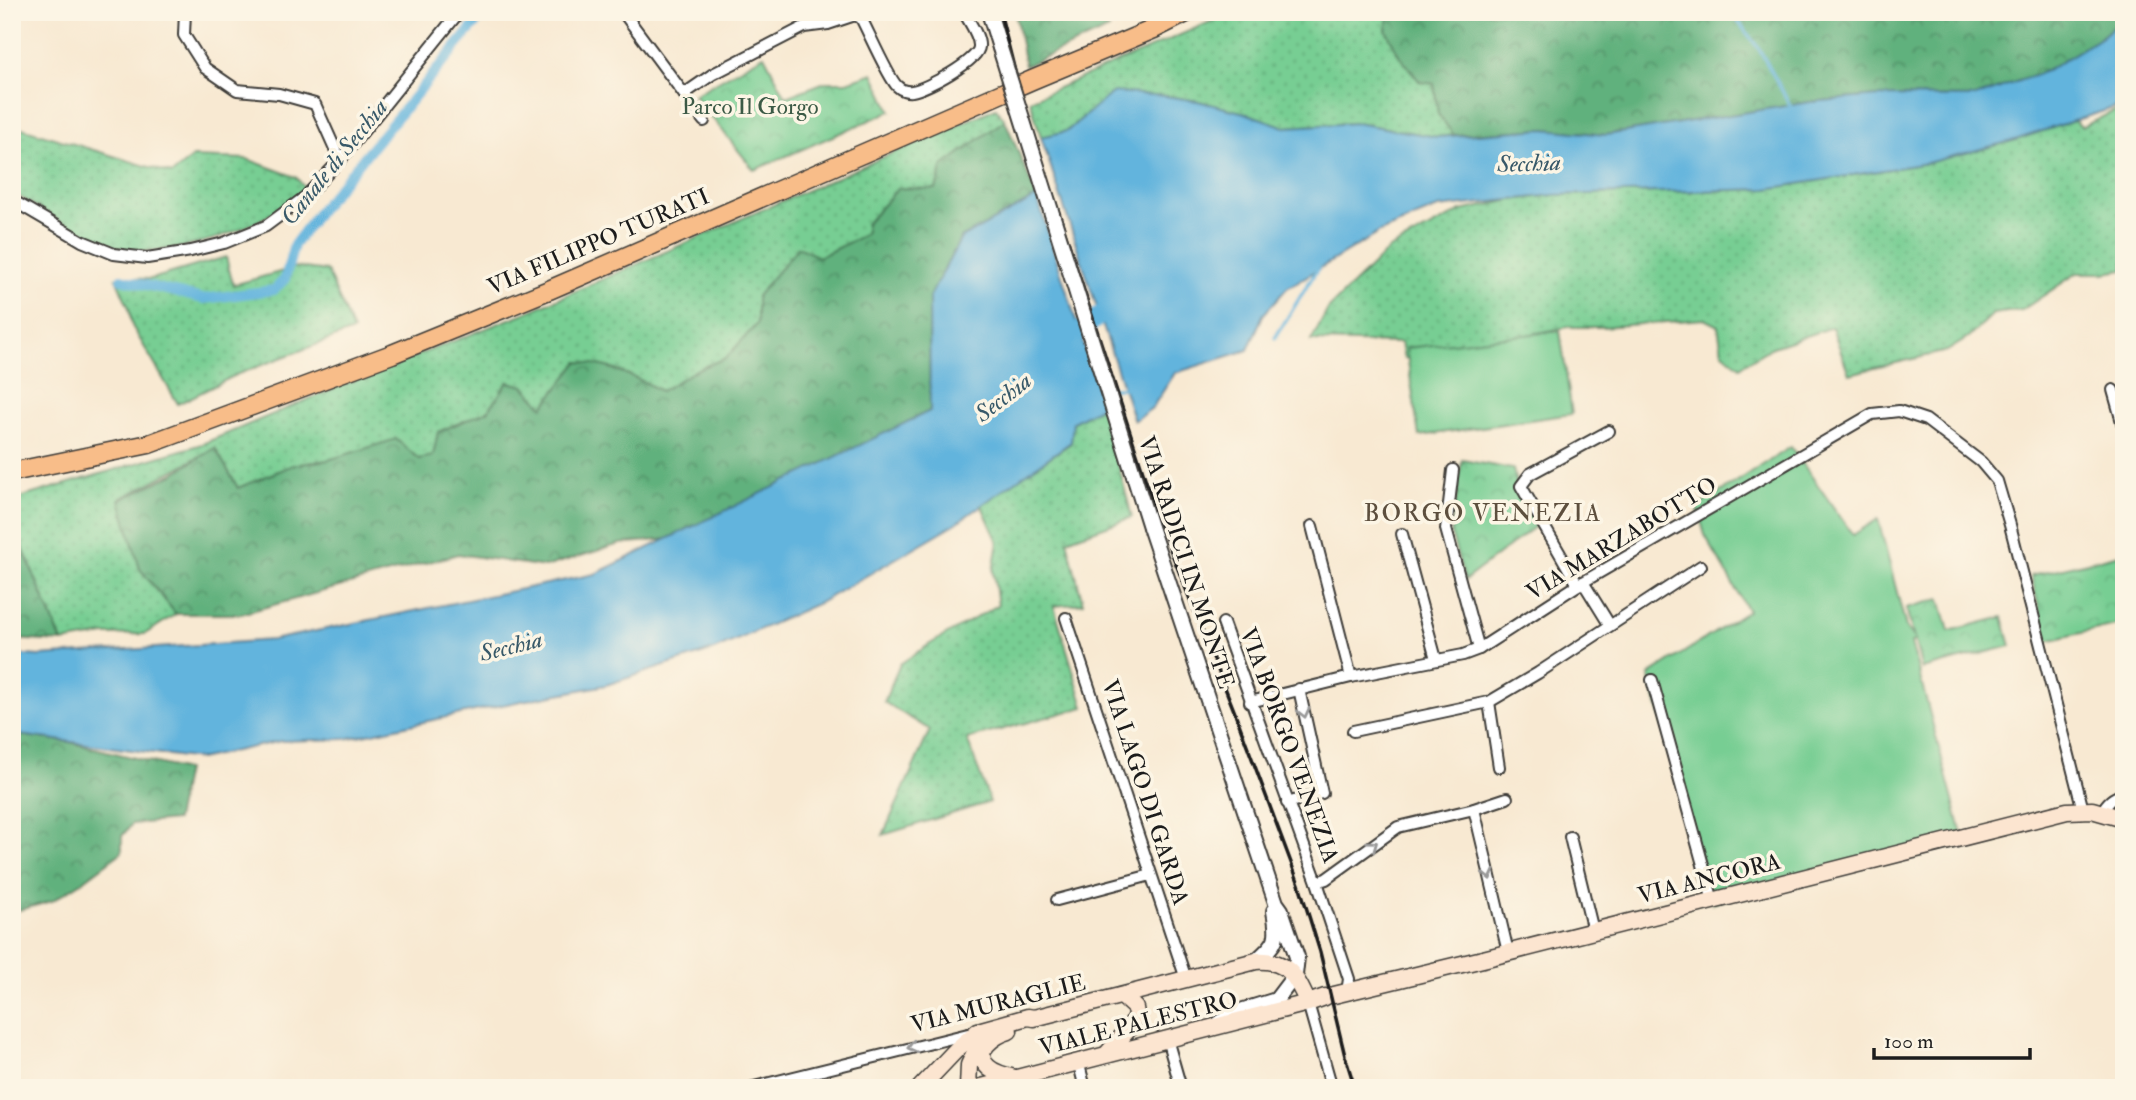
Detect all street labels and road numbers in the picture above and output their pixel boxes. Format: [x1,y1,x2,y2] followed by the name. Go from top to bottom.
[483,182,713,301] street label: VIA FILIPPO TURATI
[1132,432,1241,692] street label: VIA RADICI IN MONTE
[1521,470,1722,607] street label: VIA MARZABOTTO
[1233,623,1346,867] street label: VIA BORGO VENEZIA
[1095,676,1196,909] street label: VIA LAGO DI GARDA
[1635,847,1784,910] street label: VIA ANCORA
[908,968,1088,1039] street label: VIA MURAGLIE
[1036,985,1240,1062] street label: VIALE PALESTRO

